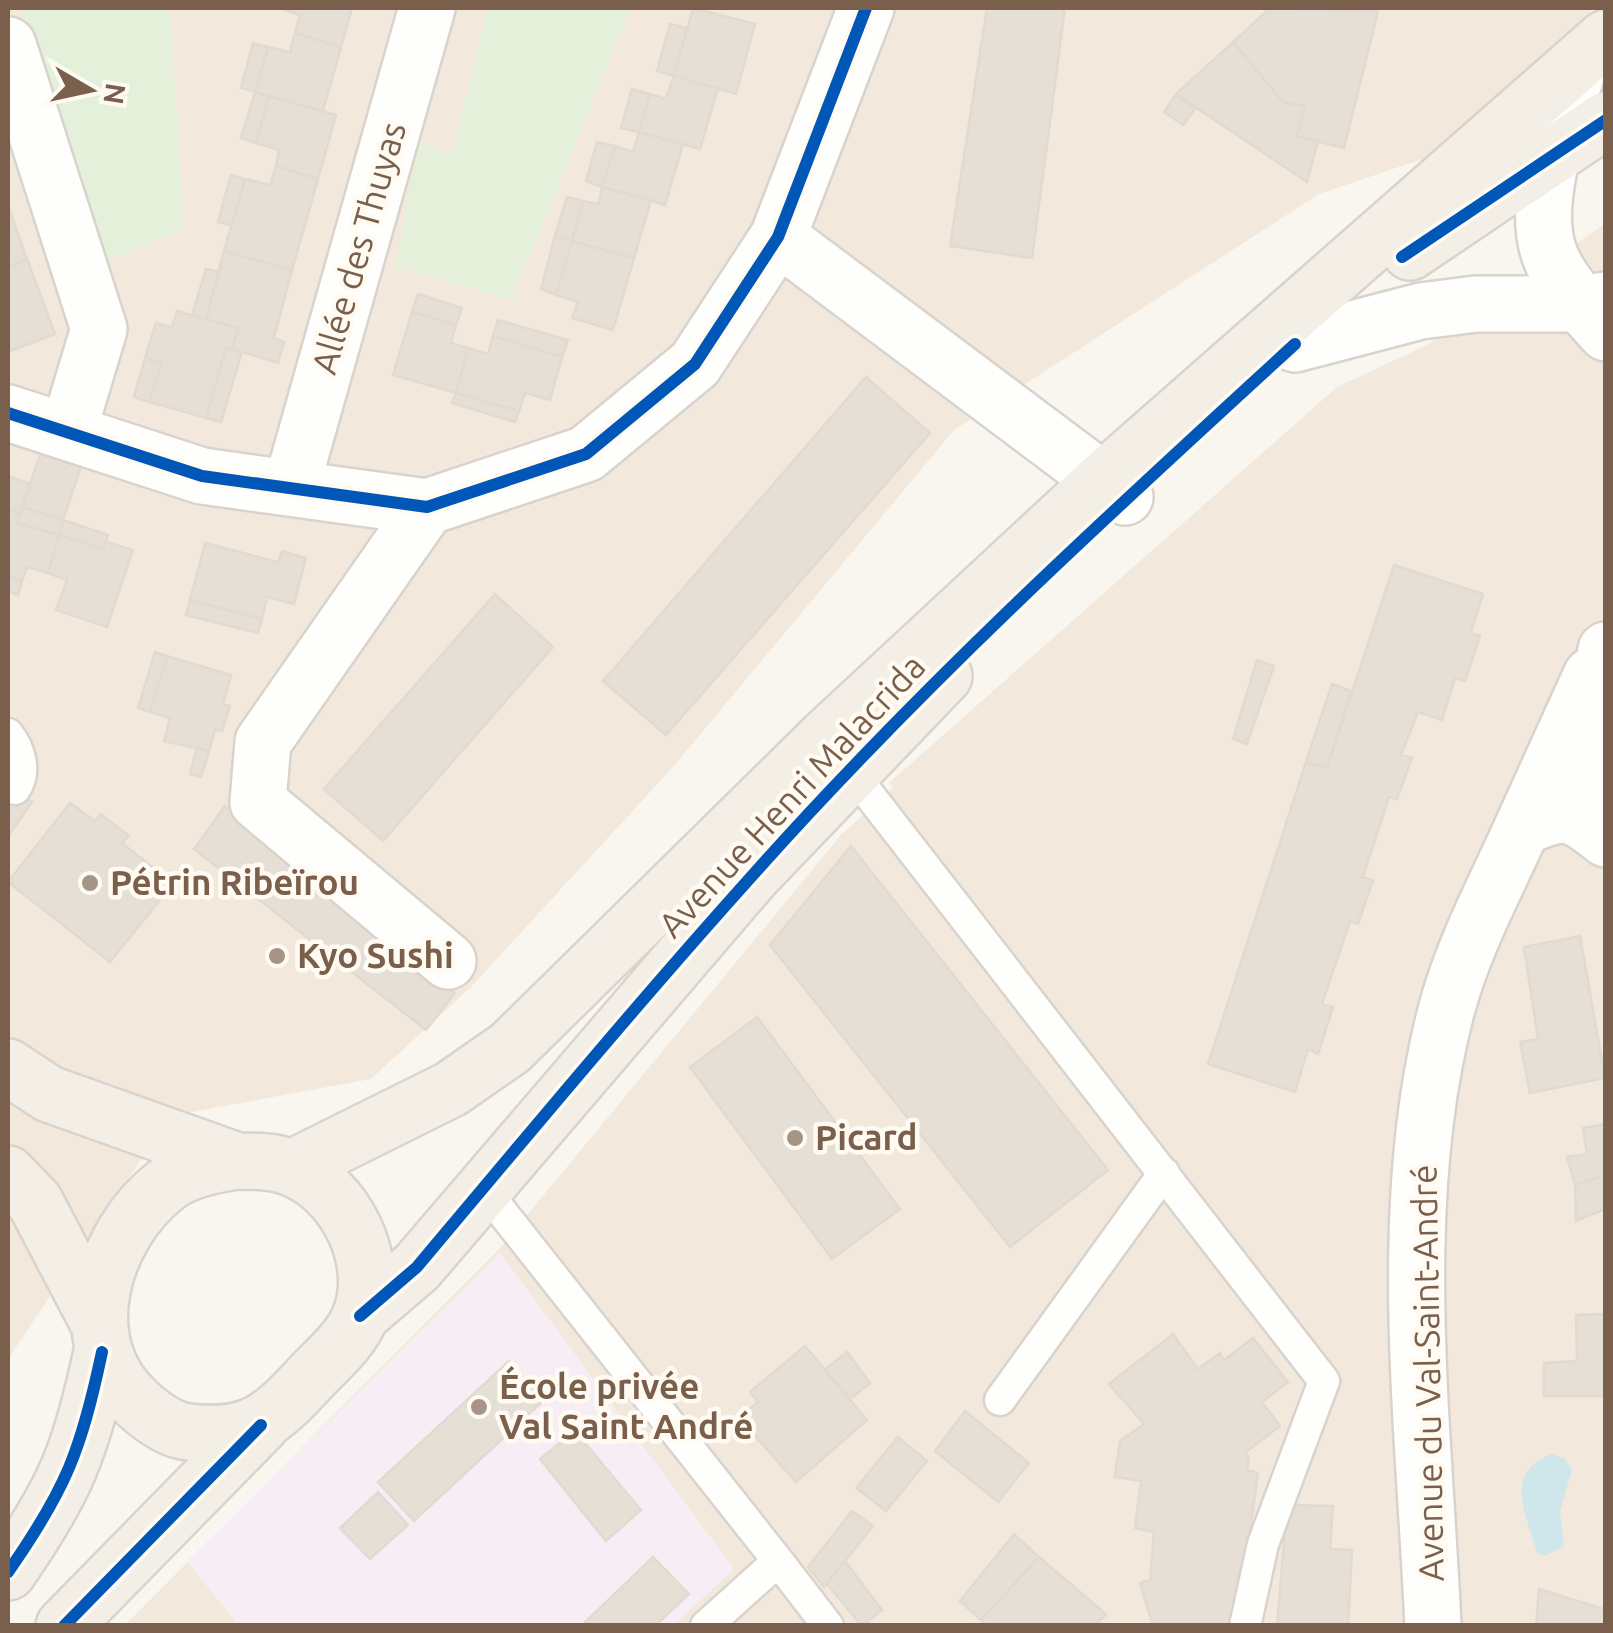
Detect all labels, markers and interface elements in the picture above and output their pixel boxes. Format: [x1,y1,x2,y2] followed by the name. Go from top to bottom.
[40,40,140,140] north arrow
[98,81,132,107] text: N
[303,117,413,378] street label: Allée des Thuyas
[650,646,933,945] street label: Avenue Henri Malacrida
[110,862,359,902] place label: Pétrin Ribeïrou
[79,872,101,894] marker: Pétrin Ribeïrou
[297,935,454,975] place label: Kyo Sushi
[266,945,288,967] marker: Kyo Sushi
[815,1117,917,1157] place label: Picard
[784,1127,806,1149] marker: Picard
[1403,1164,1451,1582] street label: Avenue du Val-Saint-André
[499,1365,753,1446] place label: École privée Val Saint André
[468,1396,490,1418] marker: École privée Val Saint André

